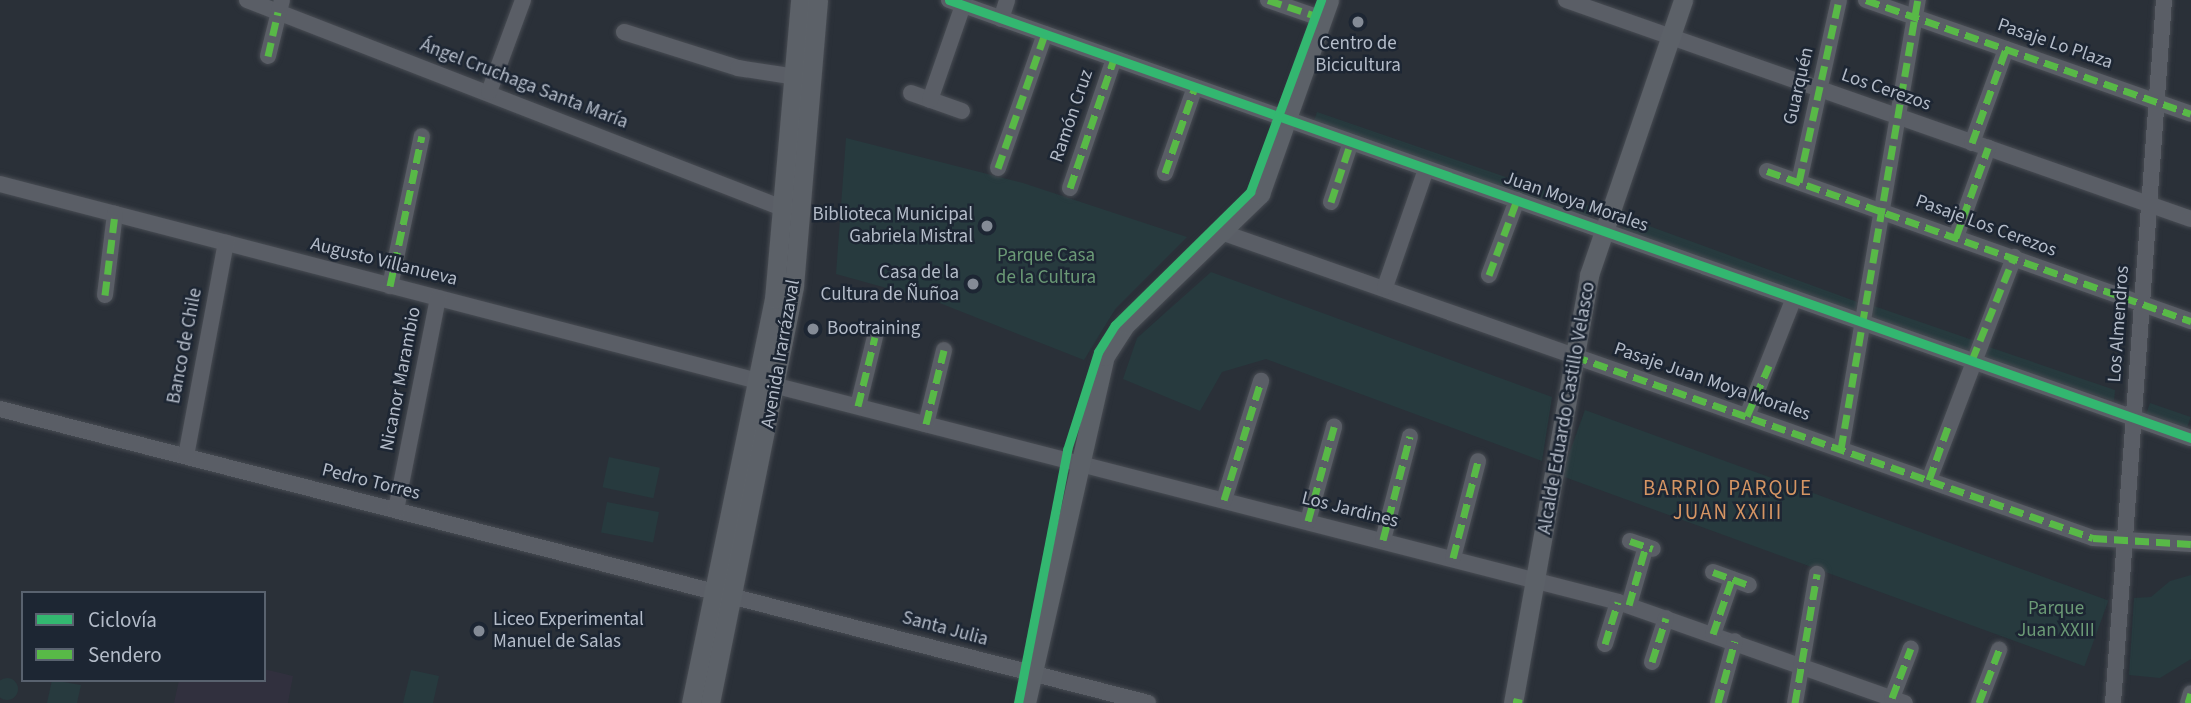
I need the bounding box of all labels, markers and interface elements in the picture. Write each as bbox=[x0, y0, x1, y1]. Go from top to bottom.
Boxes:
marker: Centro de Bicicultura bbox=[1350, 14, 1366, 30]
street label: Pasaje Lo Plaza bbox=[1994, 14, 2116, 74]
place label: Centro de Bicicultura bbox=[1315, 33, 1401, 77]
street label: Ángel Cruchaga Santa María bbox=[417, 34, 631, 134]
street label: Guarquén bbox=[1779, 45, 1819, 127]
street label: Los Cerezos bbox=[1838, 64, 1934, 116]
street label: Ramón Cruz bbox=[1046, 67, 1098, 165]
street label: Juan Moya Morales bbox=[1501, 167, 1651, 237]
street label: Pasaje Los Cerezos bbox=[1912, 190, 2060, 262]
place label: Biblioteca Municipal Gabriela Mistral bbox=[812, 204, 973, 248]
marker: Biblioteca Municipal Gabriela Mistral bbox=[979, 218, 995, 234]
street label: Augusto Villanueva bbox=[308, 233, 460, 291]
park label: Parque Casa de la Cultura bbox=[996, 245, 1096, 289]
place label: Casa de la Cultura de Ñuñoa bbox=[820, 262, 959, 306]
street label: Los Almendros bbox=[2104, 265, 2134, 383]
marker: Casa de la Cultura de Ñuñoa bbox=[965, 276, 981, 292]
street label: Avenida Irarrázaval bbox=[757, 278, 805, 430]
street label: Alcalde Eduardo Castillo Velasco bbox=[1534, 280, 1600, 536]
street label: Banco de Chile bbox=[163, 286, 207, 406]
street label: Nicanor Marambio bbox=[376, 305, 426, 453]
place label: Bootraining bbox=[827, 318, 920, 340]
marker: Bootraining bbox=[805, 321, 821, 337]
street label: Pasaje Juan Moya Morales bbox=[1611, 338, 1813, 426]
street label: Pedro Torres bbox=[320, 459, 422, 505]
district label: BARRIO PARQUE JUAN XXIII bbox=[1645, 475, 1811, 525]
street label: Los Jardines bbox=[1299, 487, 1401, 533]
legend bbox=[21, 591, 266, 682]
park label: Parque Juan XXIII bbox=[2017, 598, 2095, 642]
text: Ciclovía bbox=[88, 605, 157, 635]
street label: Santa Julia bbox=[900, 607, 990, 651]
place label: Liceo Experimental Manuel de Salas bbox=[493, 609, 644, 653]
marker: Liceo Experimental Manuel de Salas bbox=[471, 623, 487, 639]
text: Sendero bbox=[88, 640, 162, 670]

